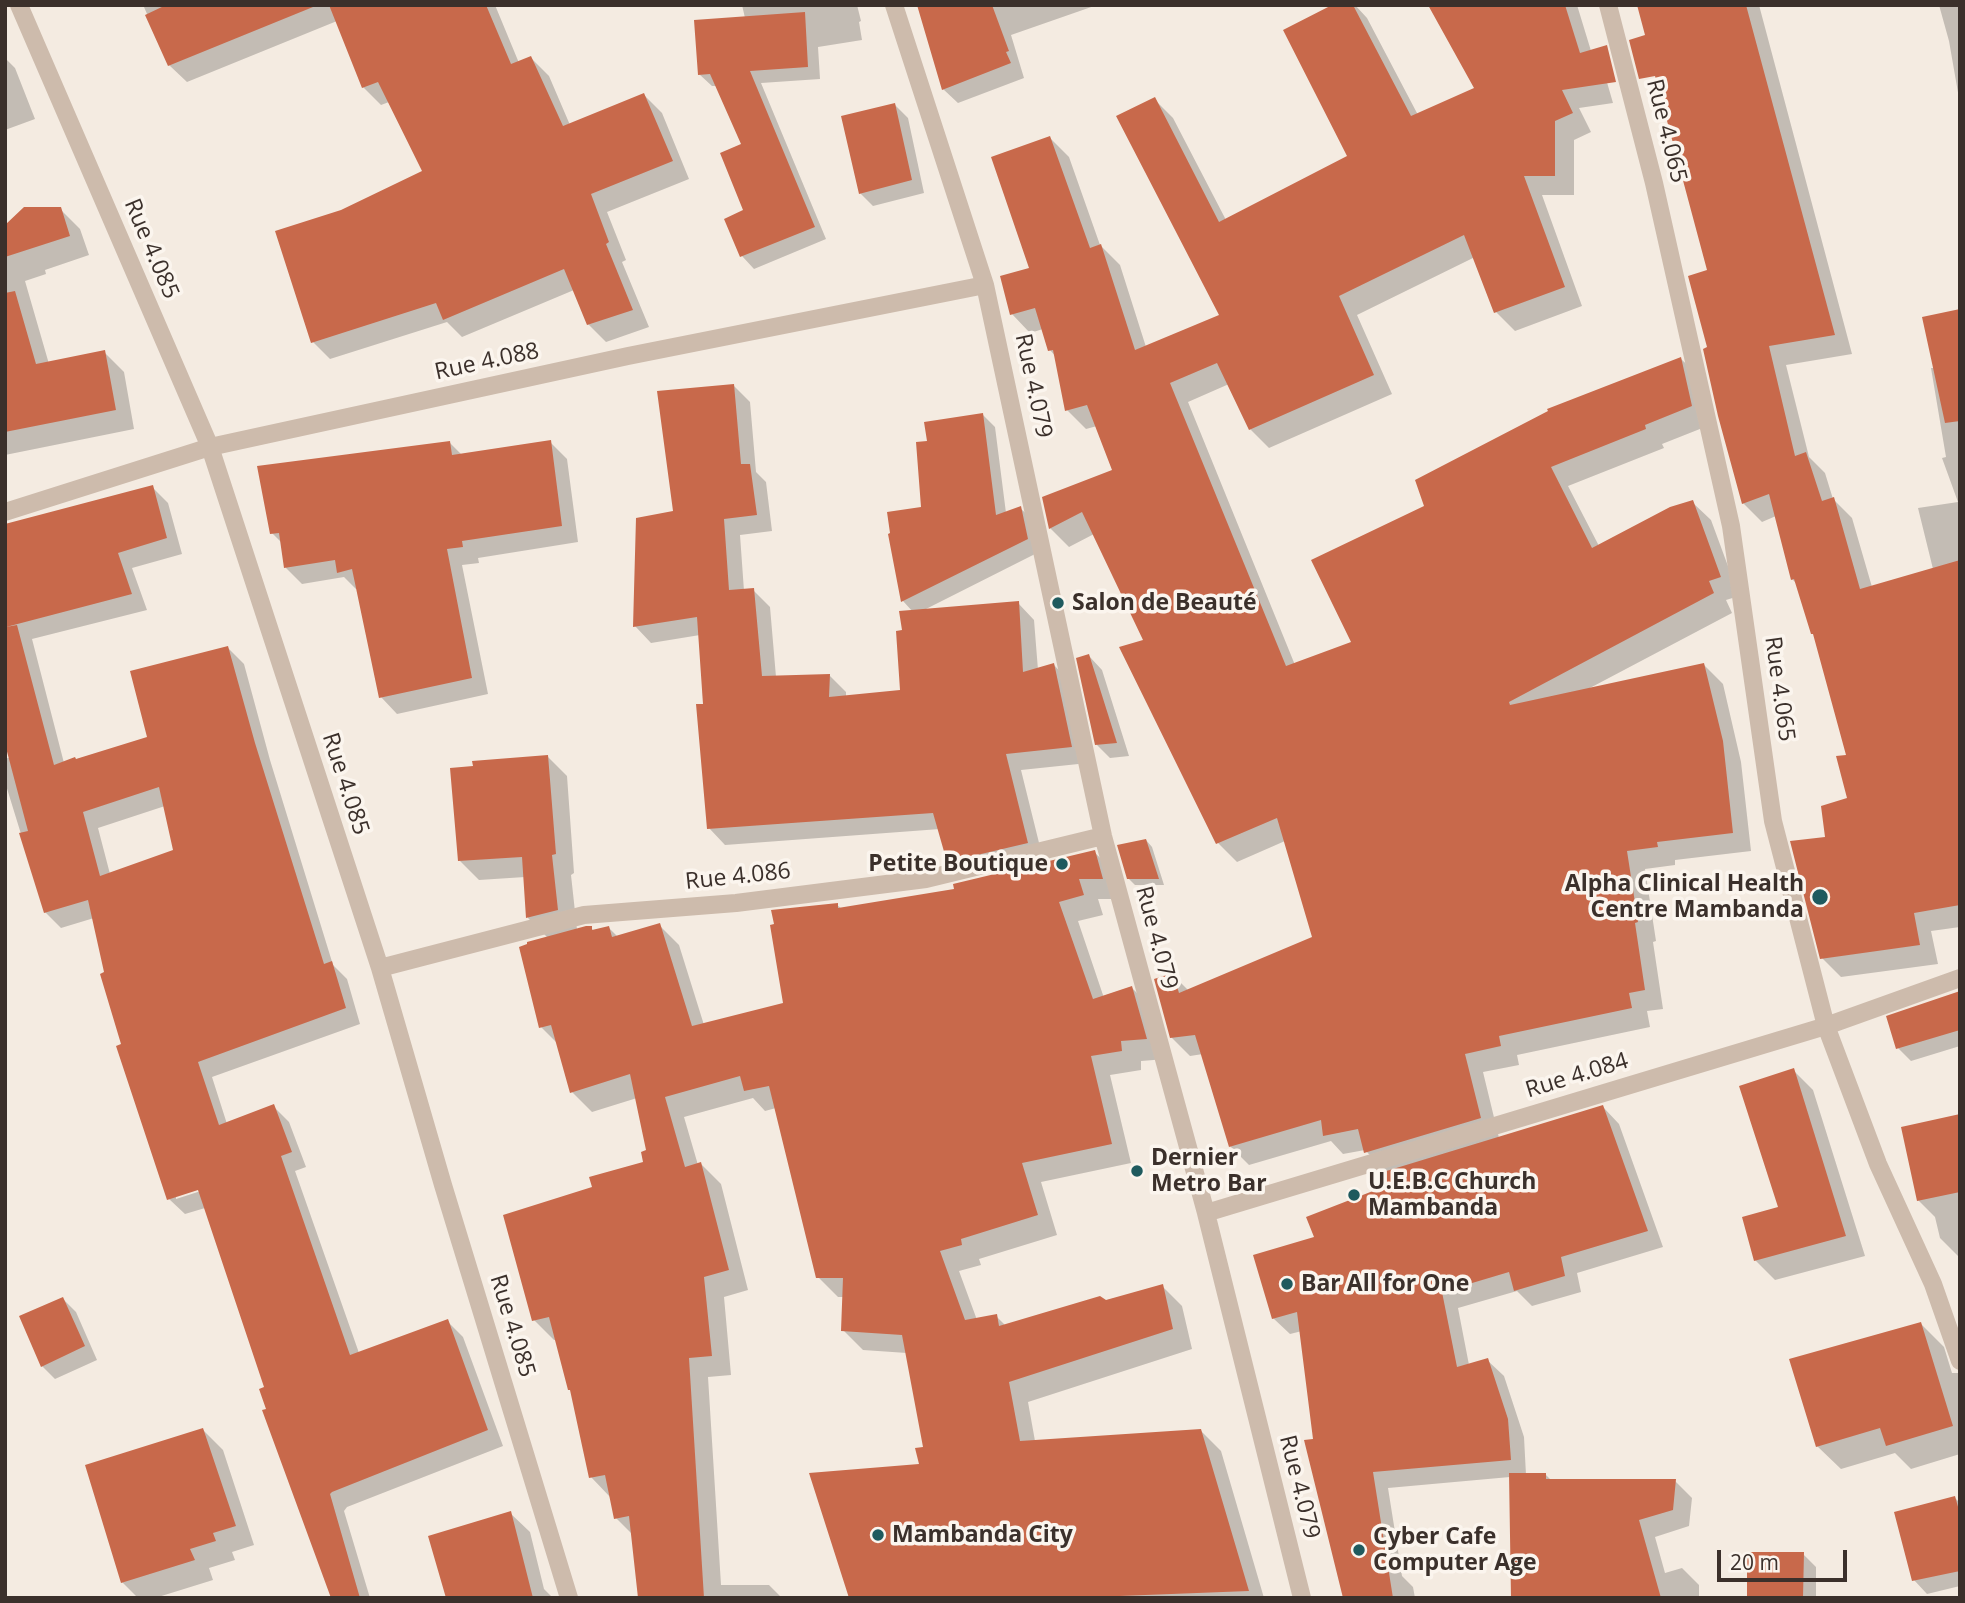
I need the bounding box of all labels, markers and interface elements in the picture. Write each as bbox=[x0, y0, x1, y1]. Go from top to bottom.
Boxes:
street label: Rue 4.065 bbox=[1640, 76, 1692, 186]
street label: Rue 4.085 bbox=[118, 195, 184, 303]
street label: Rue 4.079 bbox=[1008, 331, 1058, 441]
street label: Rue 4.088 bbox=[432, 337, 542, 387]
place label: Salon de Beauté bbox=[1072, 589, 1257, 617]
marker: Salon de Beauté bbox=[1050, 595, 1066, 611]
street label: Rue 4.065 bbox=[1758, 635, 1800, 743]
street label: Rue 4.085 bbox=[316, 729, 374, 839]
place label: Petite Boutique bbox=[868, 850, 1048, 878]
marker: Petite Boutique bbox=[1054, 856, 1070, 872]
street label: Rue 4.086 bbox=[684, 858, 792, 896]
place label: Alpha Clinical Health Centre Mambanda bbox=[1565, 870, 1804, 924]
street label: Rue 4.079 bbox=[1129, 883, 1183, 993]
marker: Alpha Clinical Health Centre Mambanda bbox=[1810, 887, 1830, 907]
street label: Rue 4.084 bbox=[1522, 1047, 1632, 1105]
place label: Dernier Metro Bar bbox=[1151, 1144, 1267, 1198]
marker: Dernier Metro Bar bbox=[1129, 1163, 1145, 1179]
place label: U.E.B.C Church Mambanda bbox=[1368, 1168, 1536, 1222]
marker: U.E.B.C Church Mambanda bbox=[1346, 1187, 1362, 1203]
place label: Bar All for One bbox=[1301, 1270, 1469, 1298]
street label: Rue 4.085 bbox=[483, 1271, 541, 1381]
marker: Bar All for One bbox=[1279, 1276, 1295, 1292]
street label: Rue 4.079 bbox=[1273, 1432, 1325, 1542]
place label: Mambanda City bbox=[892, 1521, 1073, 1549]
place label: Cyber Cafe Computer Age bbox=[1373, 1523, 1537, 1577]
marker: Mambanda City bbox=[870, 1527, 886, 1543]
scale bar bbox=[1720, 1536, 1850, 1580]
marker: Cyber Cafe Computer Age bbox=[1351, 1542, 1367, 1558]
text: 20 m bbox=[1730, 1548, 1779, 1576]

